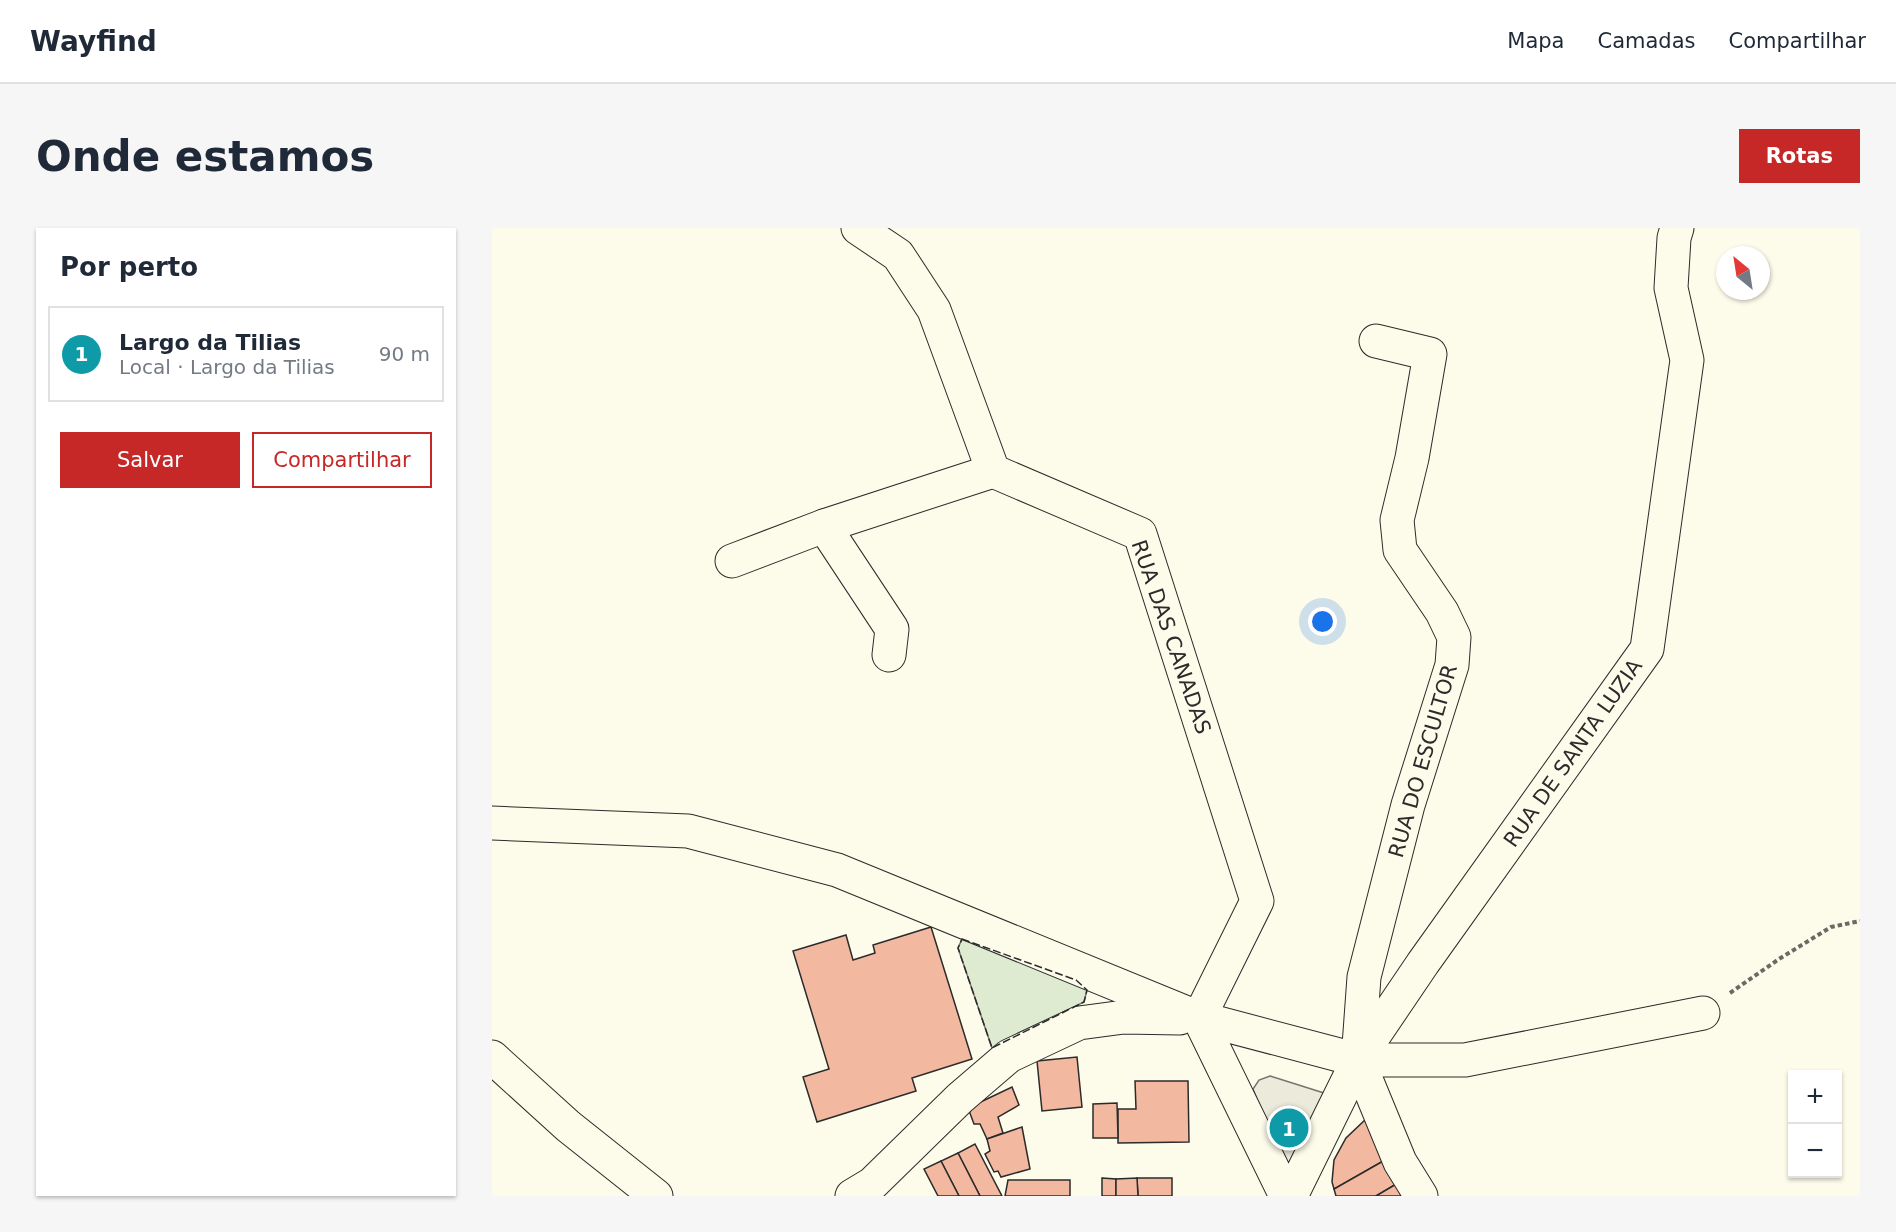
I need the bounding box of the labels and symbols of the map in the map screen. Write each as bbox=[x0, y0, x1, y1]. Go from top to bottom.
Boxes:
north arrow bbox=[1716, 246, 1770, 300]
street label: RUA DAS CANADAS bbox=[1126, 537, 1216, 737]
your location bbox=[1308, 607, 1337, 636]
street label: RUA DE SANTA LUZIA bbox=[1499, 654, 1647, 852]
street label: RUA DO ESCULTOR bbox=[1384, 662, 1462, 860]
pin: 1 bbox=[1270, 1106, 1308, 1150]

